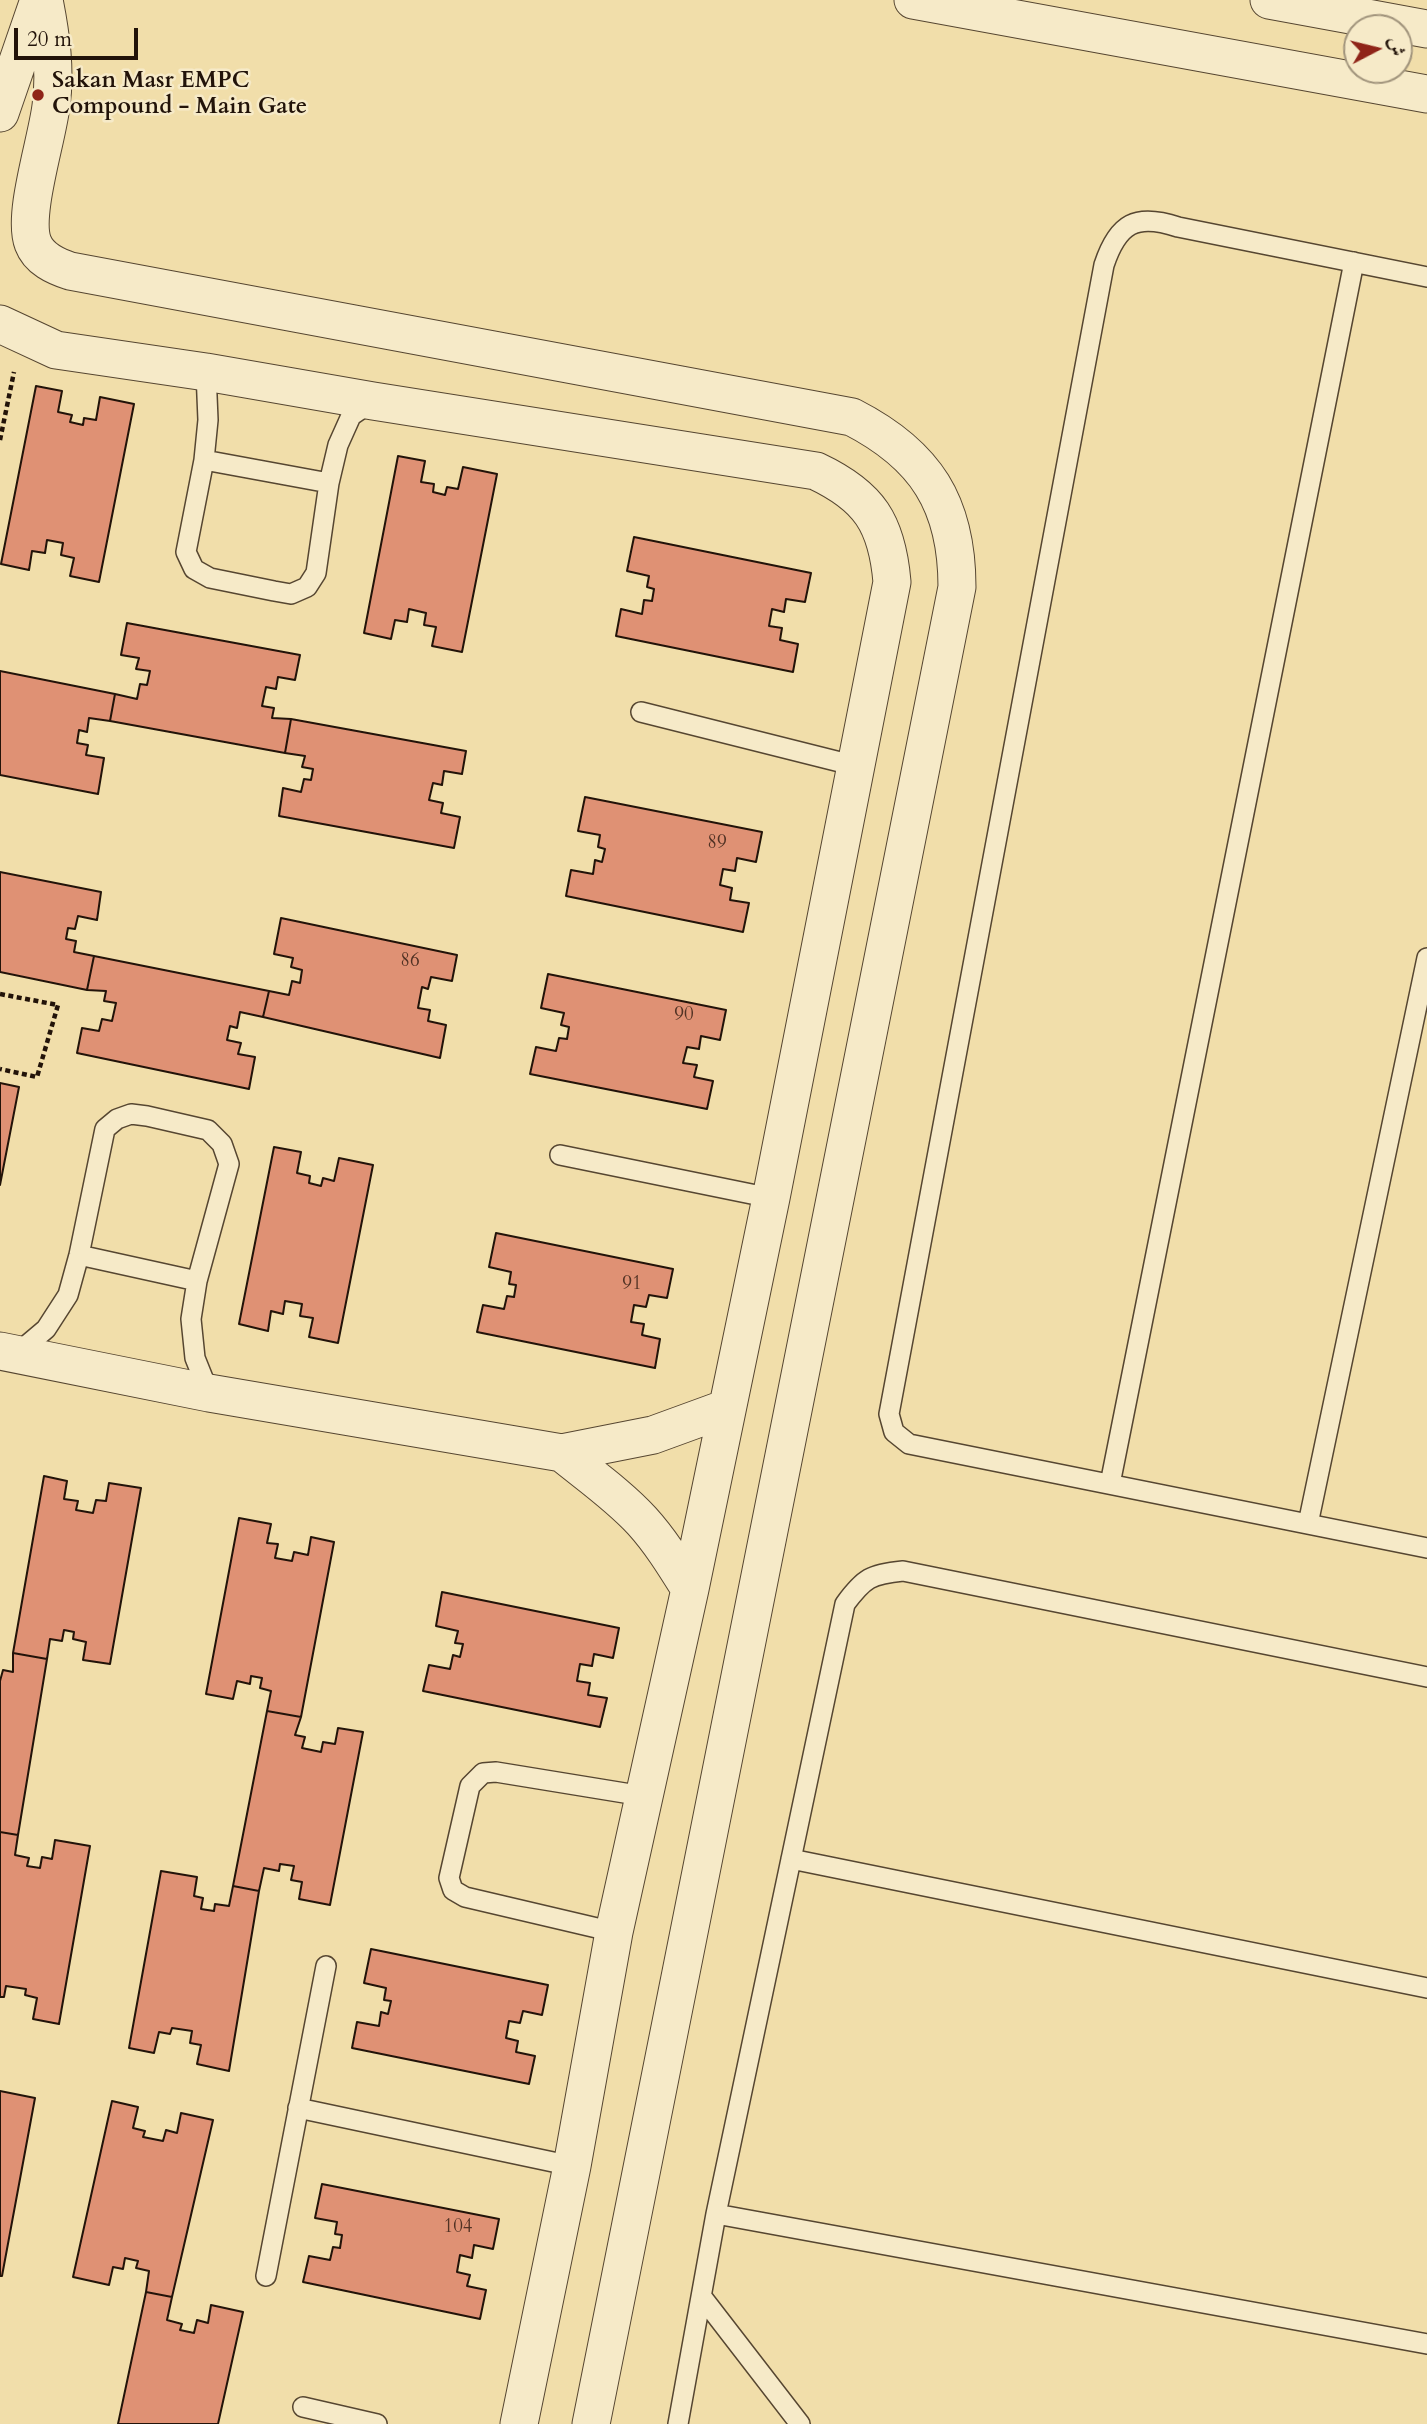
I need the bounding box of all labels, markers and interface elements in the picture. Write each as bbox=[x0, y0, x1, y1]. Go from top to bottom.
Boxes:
scale bar bbox=[18, 14, 142, 58]
north arrow bbox=[1343, 14, 1413, 84]
text: 20 m bbox=[27, 25, 72, 54]
text: ش bbox=[1383, 36, 1411, 58]
place label: Sakan Masr EMPC Compound - Main Gate bbox=[52, 68, 307, 122]
marker: Sakan Masr EMPC Compound - Main Gate bbox=[30, 87, 46, 103]
house number: 89 bbox=[707, 833, 727, 855]
house number: 86 bbox=[400, 951, 420, 973]
house number: 90 bbox=[674, 1005, 694, 1027]
house number: 91 bbox=[622, 1274, 642, 1296]
house number: 104 bbox=[443, 2217, 473, 2239]

